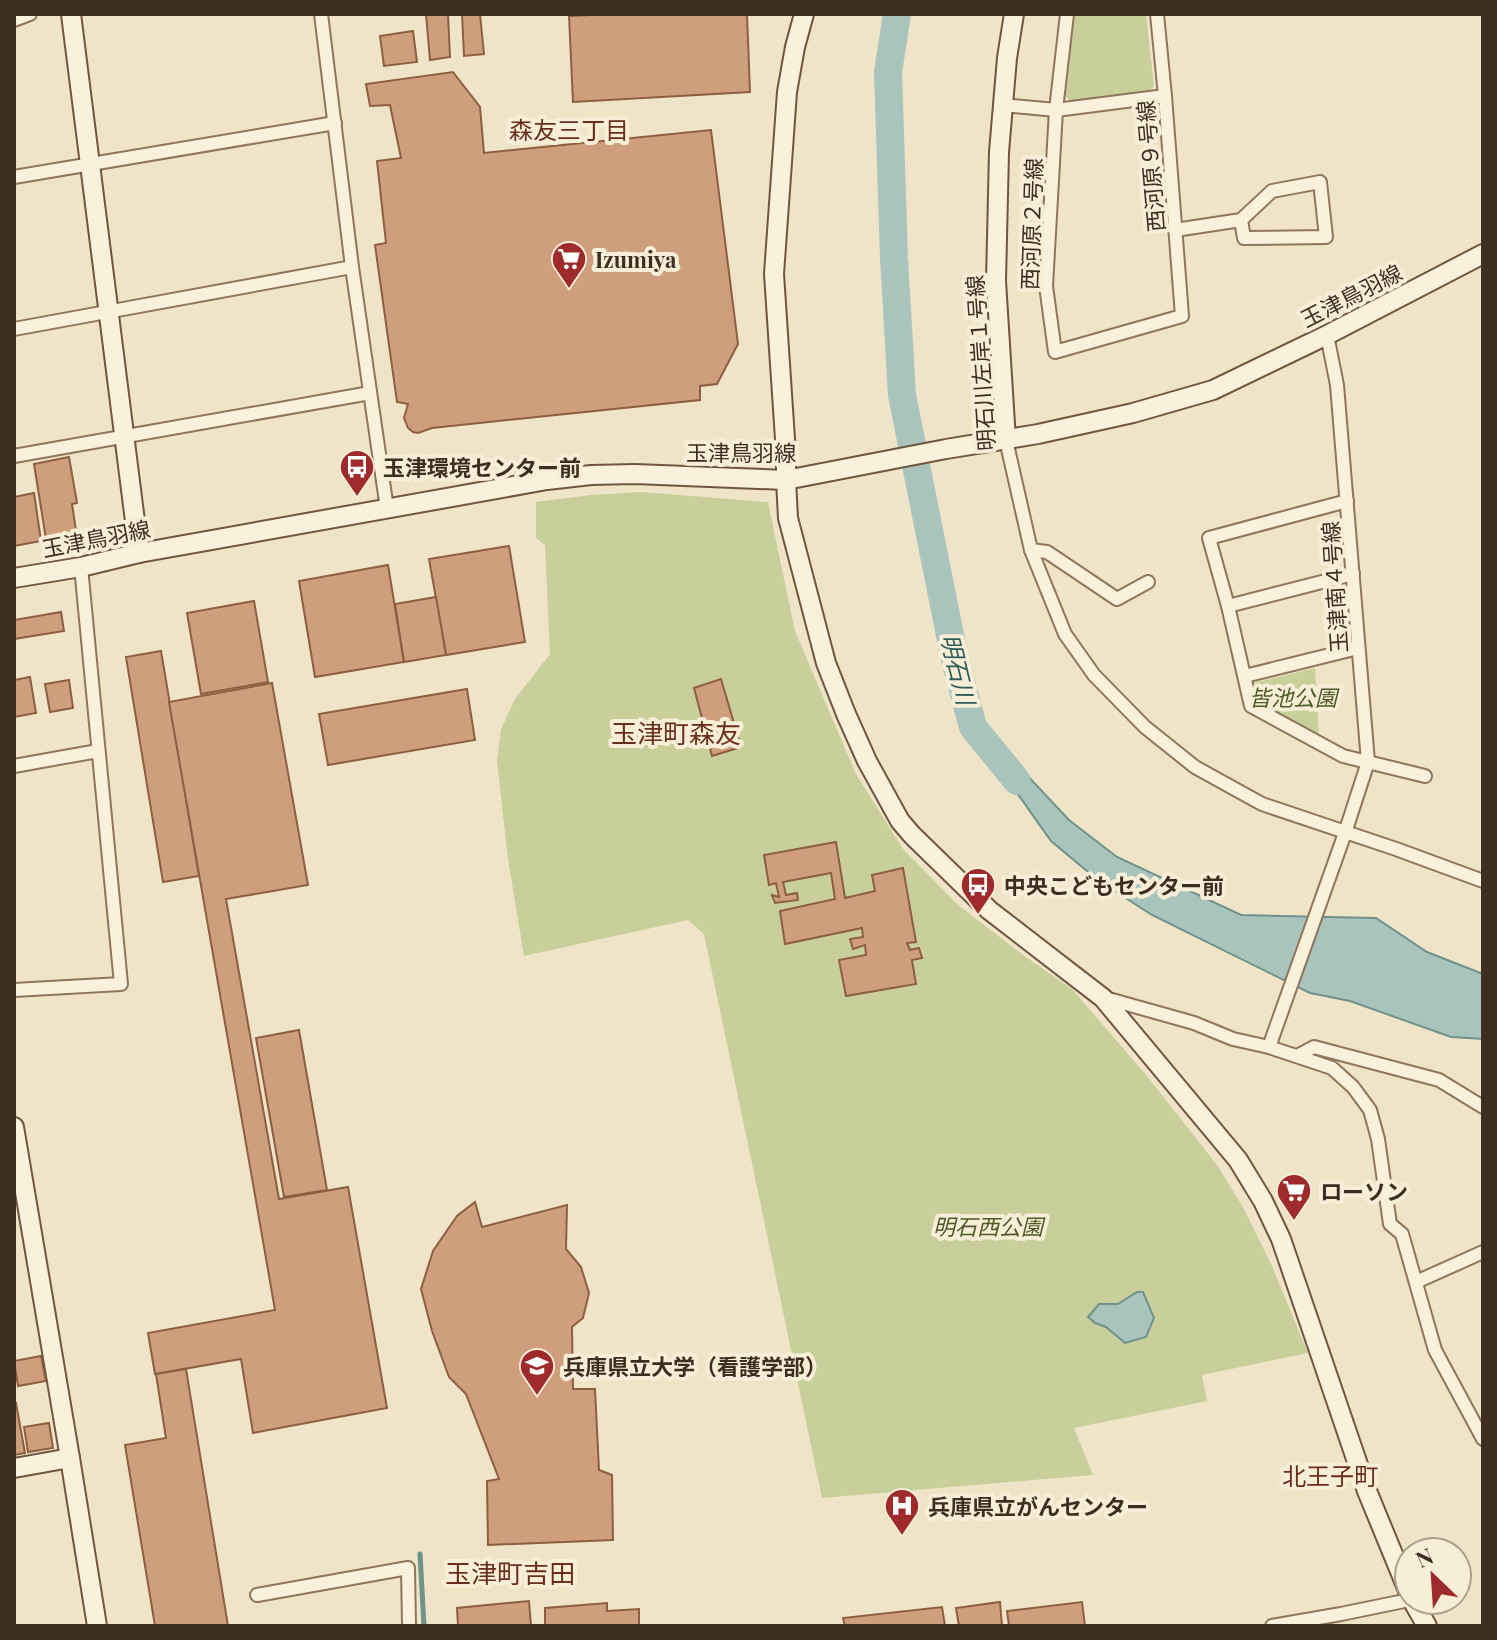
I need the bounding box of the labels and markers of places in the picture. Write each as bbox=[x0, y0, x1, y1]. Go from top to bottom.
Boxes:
supermarket icon: Izumiya bbox=[550, 240, 588, 290]
place label: Izumiya bbox=[595, 244, 677, 274]
bus stop icon: 玉津環境センター前 bbox=[338, 448, 376, 498]
place label: 玉津環境センター前 bbox=[383, 452, 581, 482]
bus stop icon: 中央こどもセンター前 bbox=[959, 866, 997, 916]
place label: 中央こどもセンター前 bbox=[1004, 870, 1224, 900]
supermarket icon: ローソン bbox=[1275, 1172, 1313, 1222]
place label: ローソン bbox=[1320, 1176, 1408, 1206]
school or university icon: 兵庫県立大学（看護学部） bbox=[518, 1347, 556, 1397]
place label: 兵庫県立大学（看護学部） bbox=[563, 1351, 827, 1381]
hospital icon: 兵庫県立がんセンター bbox=[883, 1487, 921, 1537]
place label: 兵庫県立がんセンター bbox=[928, 1491, 1148, 1521]

